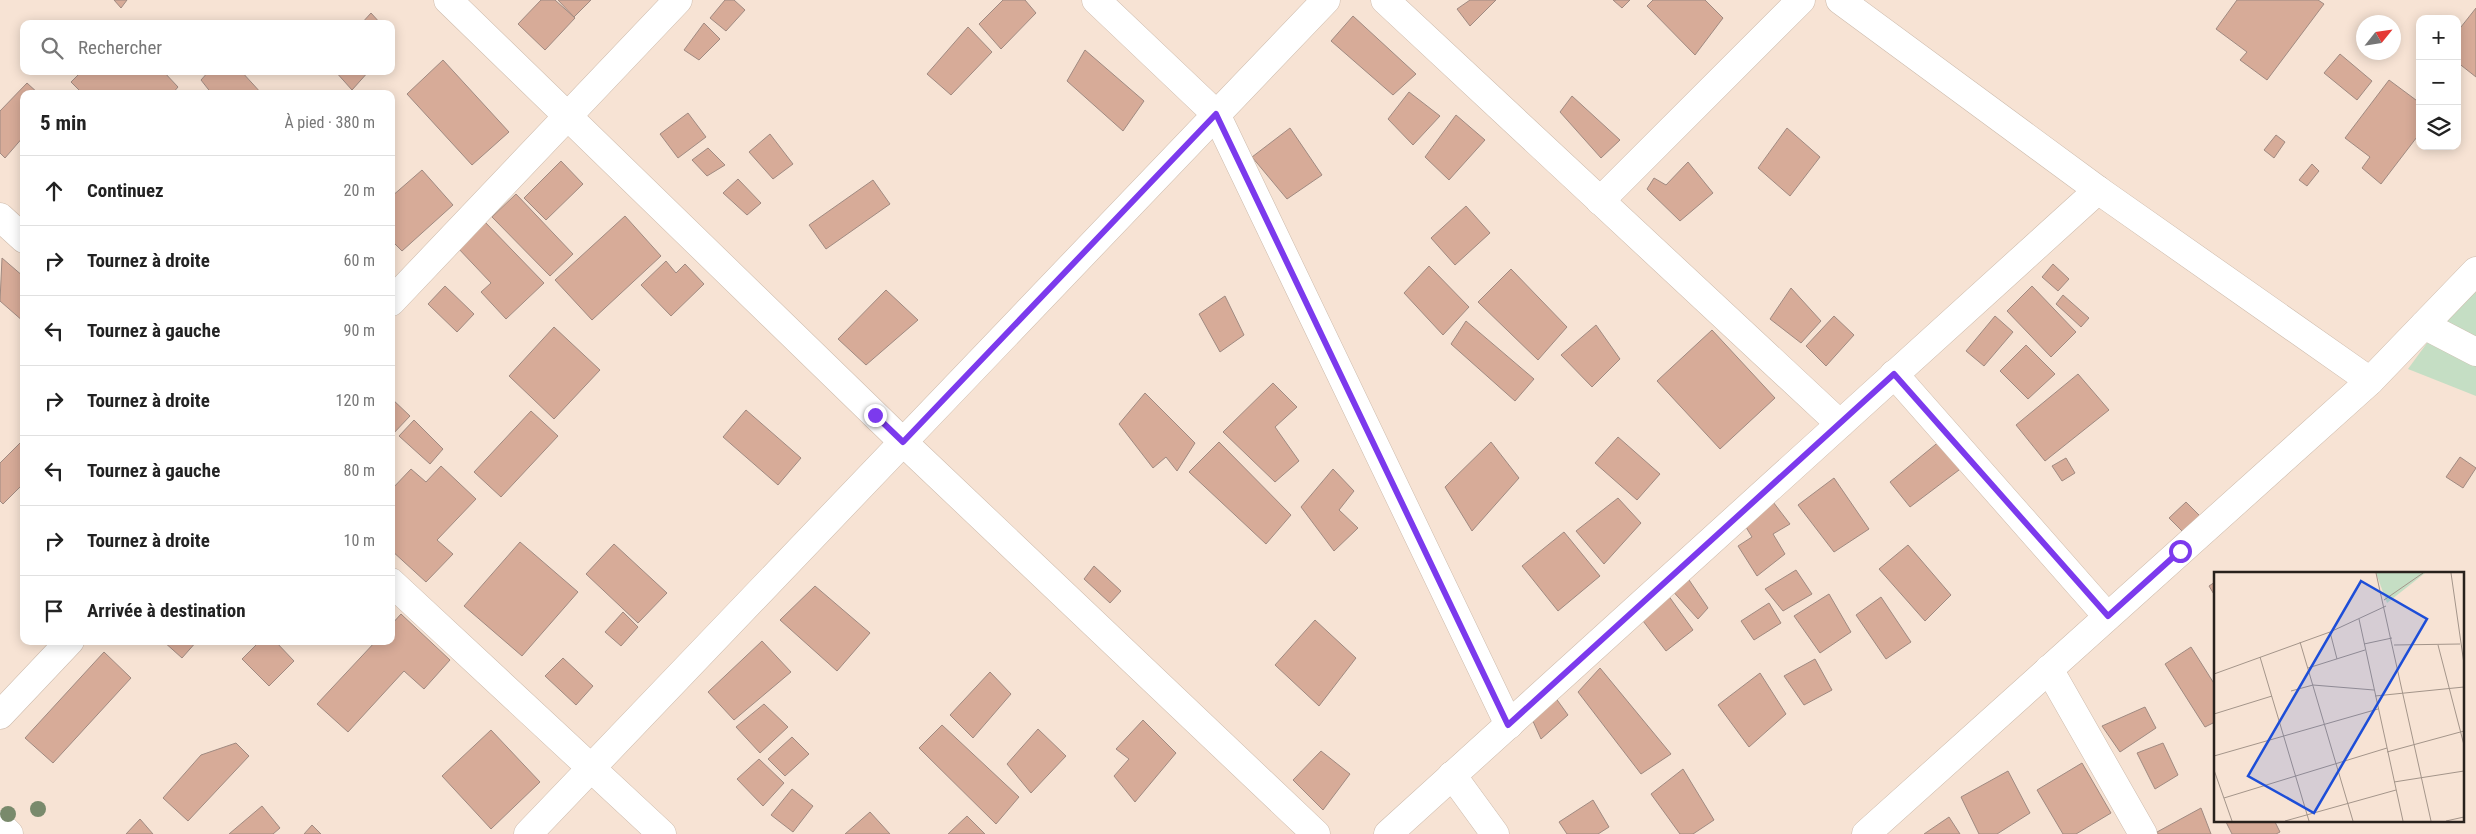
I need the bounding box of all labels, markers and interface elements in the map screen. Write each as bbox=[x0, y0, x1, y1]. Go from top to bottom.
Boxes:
north arrow bbox=[2356, 15, 2401, 60]
map controls bbox=[2416, 15, 2461, 150]
button: + bbox=[2416, 15, 2461, 60]
search box bbox=[20, 20, 395, 75]
icon: search bbox=[38, 34, 66, 62]
text: Rechercher bbox=[78, 36, 162, 59]
button: − bbox=[2416, 60, 2461, 105]
button: layers bbox=[2416, 105, 2461, 150]
text: 5 min bbox=[40, 111, 87, 135]
text: À pied · 380 m bbox=[284, 113, 375, 132]
icon: ahead bbox=[40, 177, 68, 205]
text: Continuez bbox=[87, 179, 164, 202]
text: 20 m bbox=[343, 181, 375, 200]
icon: right bbox=[40, 247, 68, 275]
text: Tournez à droite bbox=[87, 249, 210, 272]
text: 60 m bbox=[343, 251, 375, 270]
icon: left bbox=[40, 317, 68, 345]
text: Tournez à gauche bbox=[87, 319, 220, 342]
text: 90 m bbox=[343, 321, 375, 340]
icon: right bbox=[40, 387, 68, 415]
text: Tournez à droite bbox=[87, 389, 210, 412]
text: 120 m bbox=[336, 391, 375, 410]
route end bbox=[864, 404, 887, 427]
icon: left bbox=[40, 457, 68, 485]
text: Tournez à gauche bbox=[87, 459, 220, 482]
text: 80 m bbox=[343, 461, 375, 480]
icon: right bbox=[40, 527, 68, 555]
text: Tournez à droite bbox=[87, 529, 210, 552]
text: 10 m bbox=[343, 531, 375, 550]
route start bbox=[2169, 540, 2192, 563]
inset map bbox=[2214, 572, 2464, 822]
icon: arrive bbox=[40, 597, 68, 625]
text: Arrivée à destination bbox=[87, 599, 246, 622]

